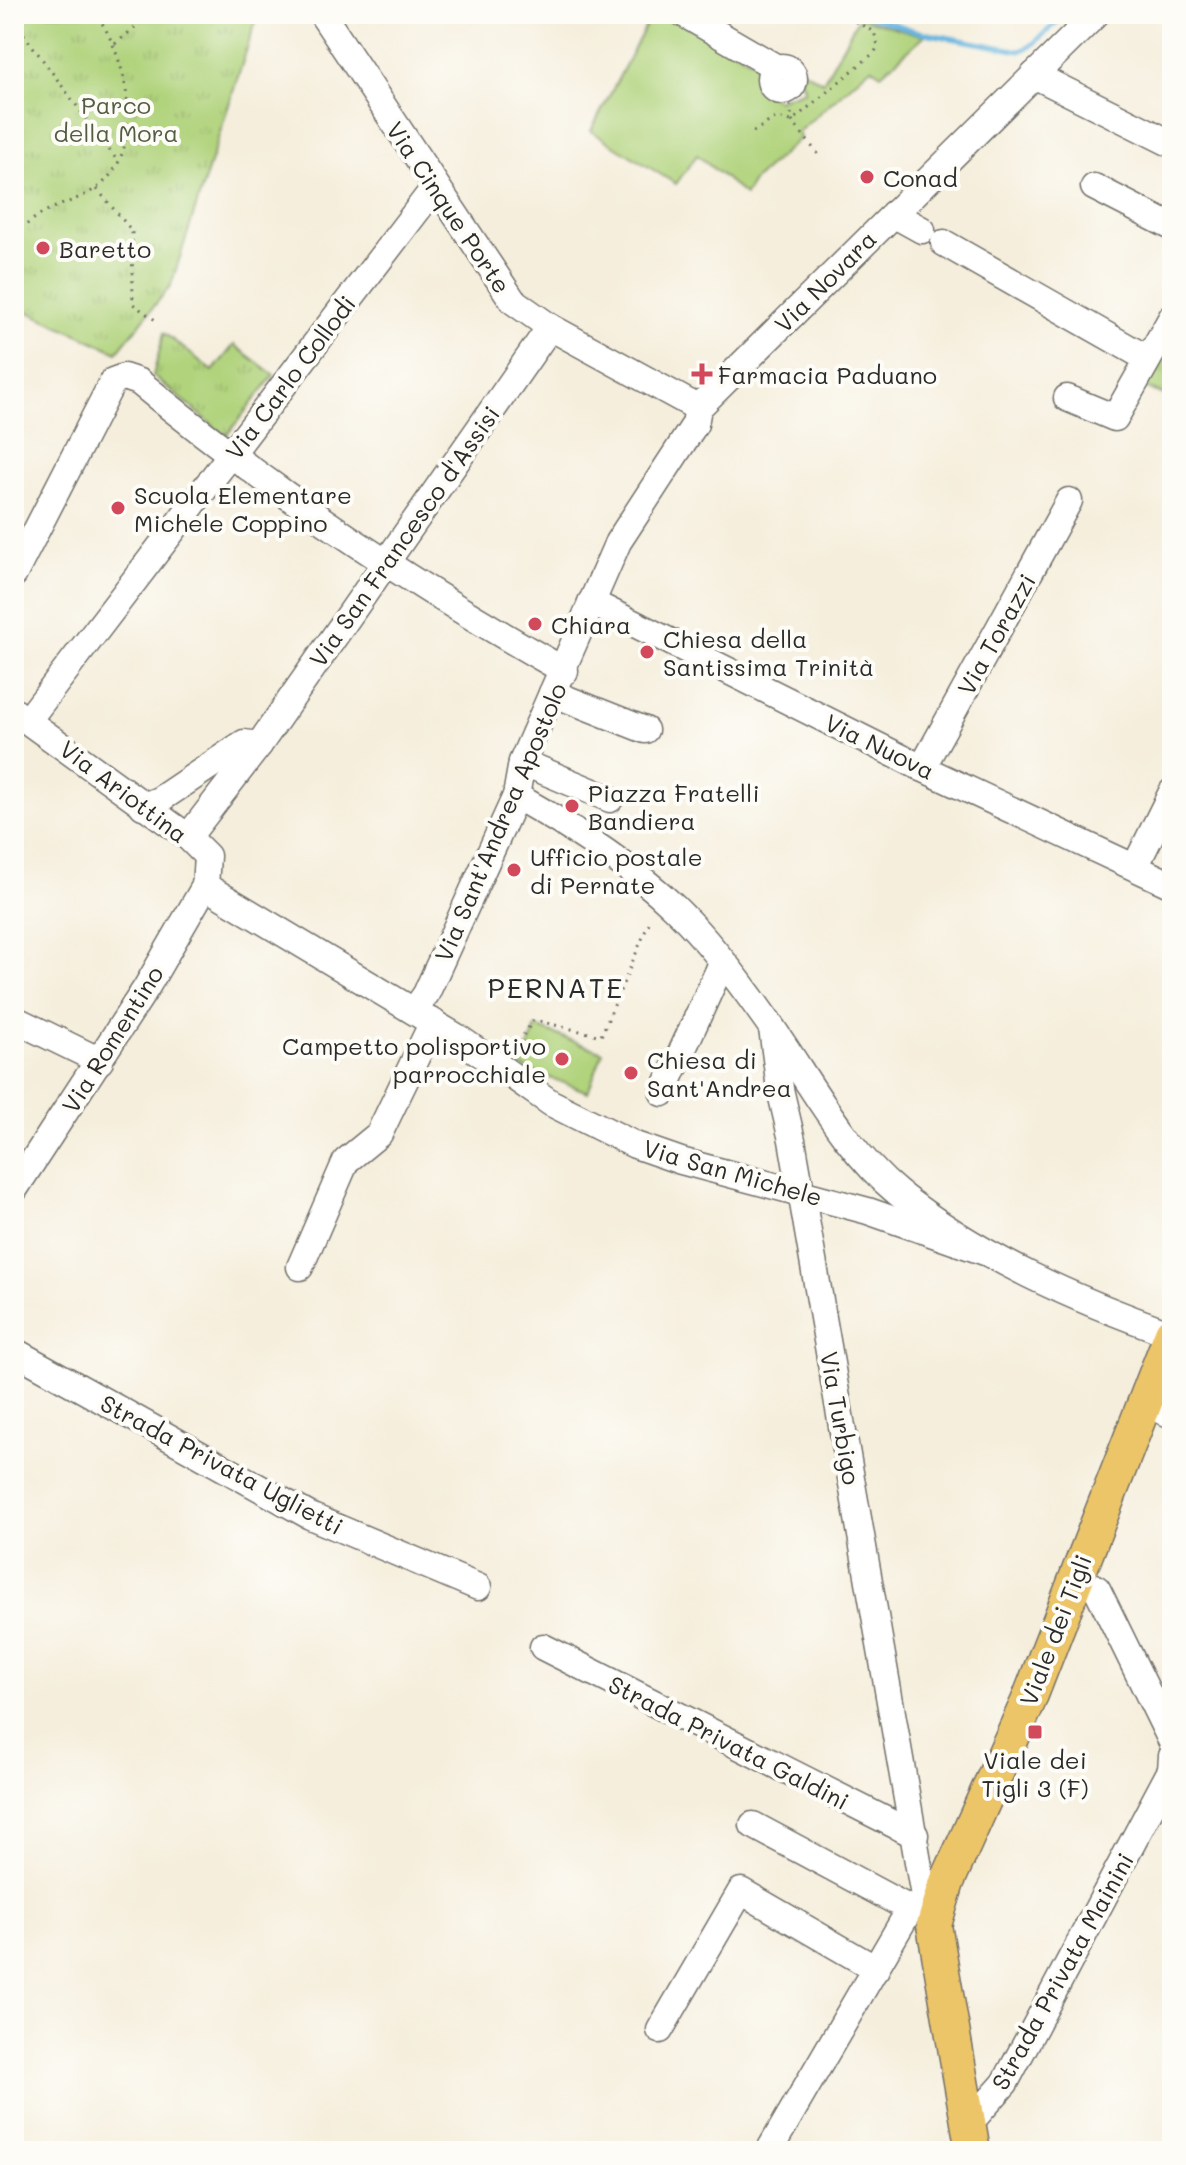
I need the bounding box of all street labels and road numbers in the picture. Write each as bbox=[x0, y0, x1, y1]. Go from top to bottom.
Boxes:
street label: Via Cinque Porte bbox=[380, 115, 518, 299]
street label: Via Novara bbox=[767, 223, 883, 339]
street label: Via Carlo Collodi bbox=[218, 289, 362, 465]
street label: Via San Francesco d'Assisi bbox=[302, 399, 506, 673]
street label: Via Torazzi bbox=[950, 568, 1042, 700]
street label: Via Sant'Andrea Apostolo bbox=[427, 678, 573, 966]
street label: Via Nuova bbox=[820, 706, 940, 786]
street label: Via Ariottina bbox=[54, 733, 194, 849]
street label: Via Romentino bbox=[54, 960, 170, 1118]
street label: Via San Michele bbox=[640, 1132, 826, 1212]
street label: Via Turbigo bbox=[814, 1349, 868, 1487]
street label: Strada Privata Uglietti bbox=[95, 1387, 349, 1541]
street label: Viale dei Tigli bbox=[1012, 1550, 1098, 1710]
street label: Strada Privata Galdini bbox=[604, 1668, 854, 1816]
street label: Strada Privata Mainini bbox=[984, 1847, 1140, 2095]

